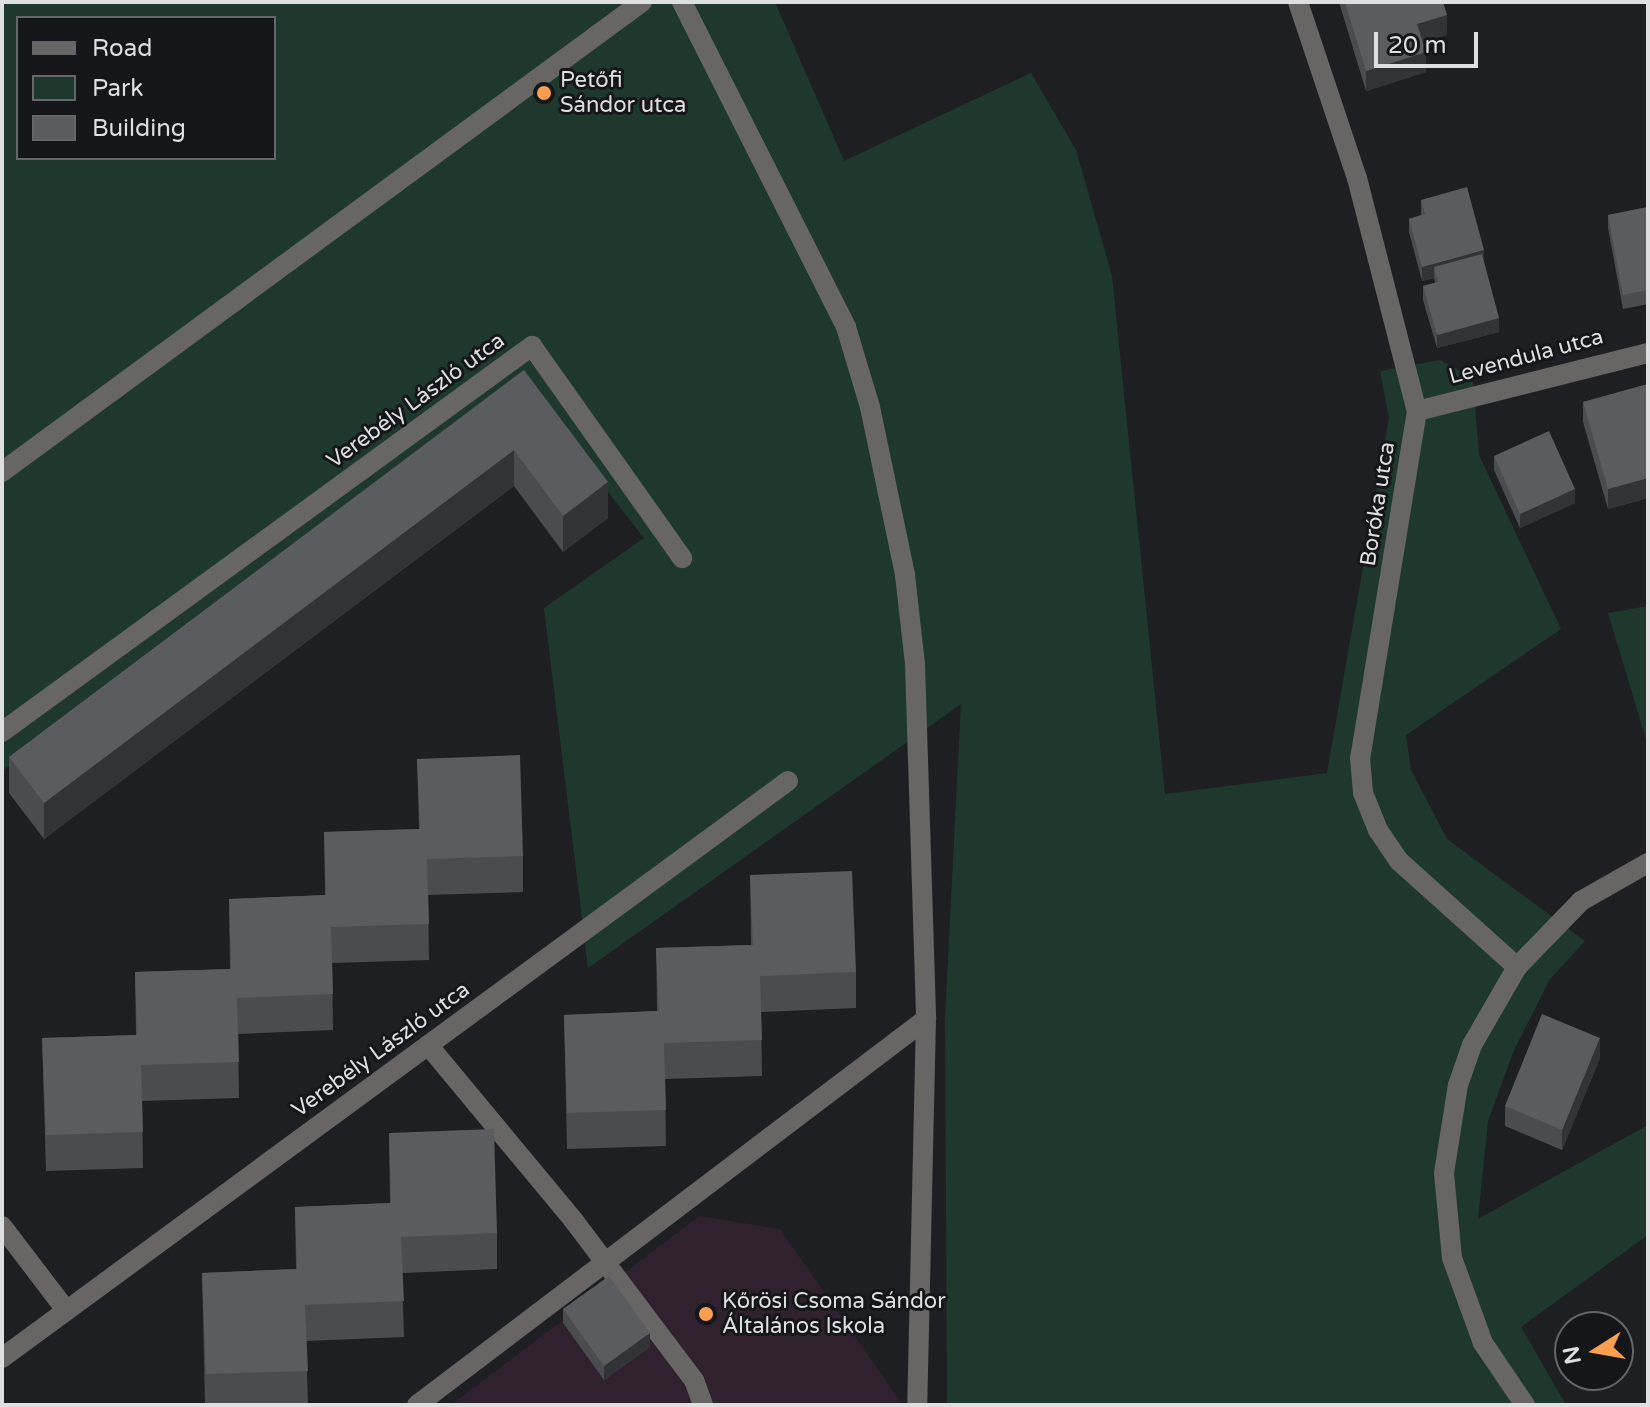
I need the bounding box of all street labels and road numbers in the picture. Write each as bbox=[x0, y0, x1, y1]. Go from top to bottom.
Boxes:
street label: Levendula utca bbox=[1446, 324, 1606, 390]
street label: Verebély László utca bbox=[322, 328, 510, 474]
street label: Boróka utca bbox=[1355, 440, 1401, 568]
street label: Verebély László utca bbox=[287, 977, 475, 1123]

